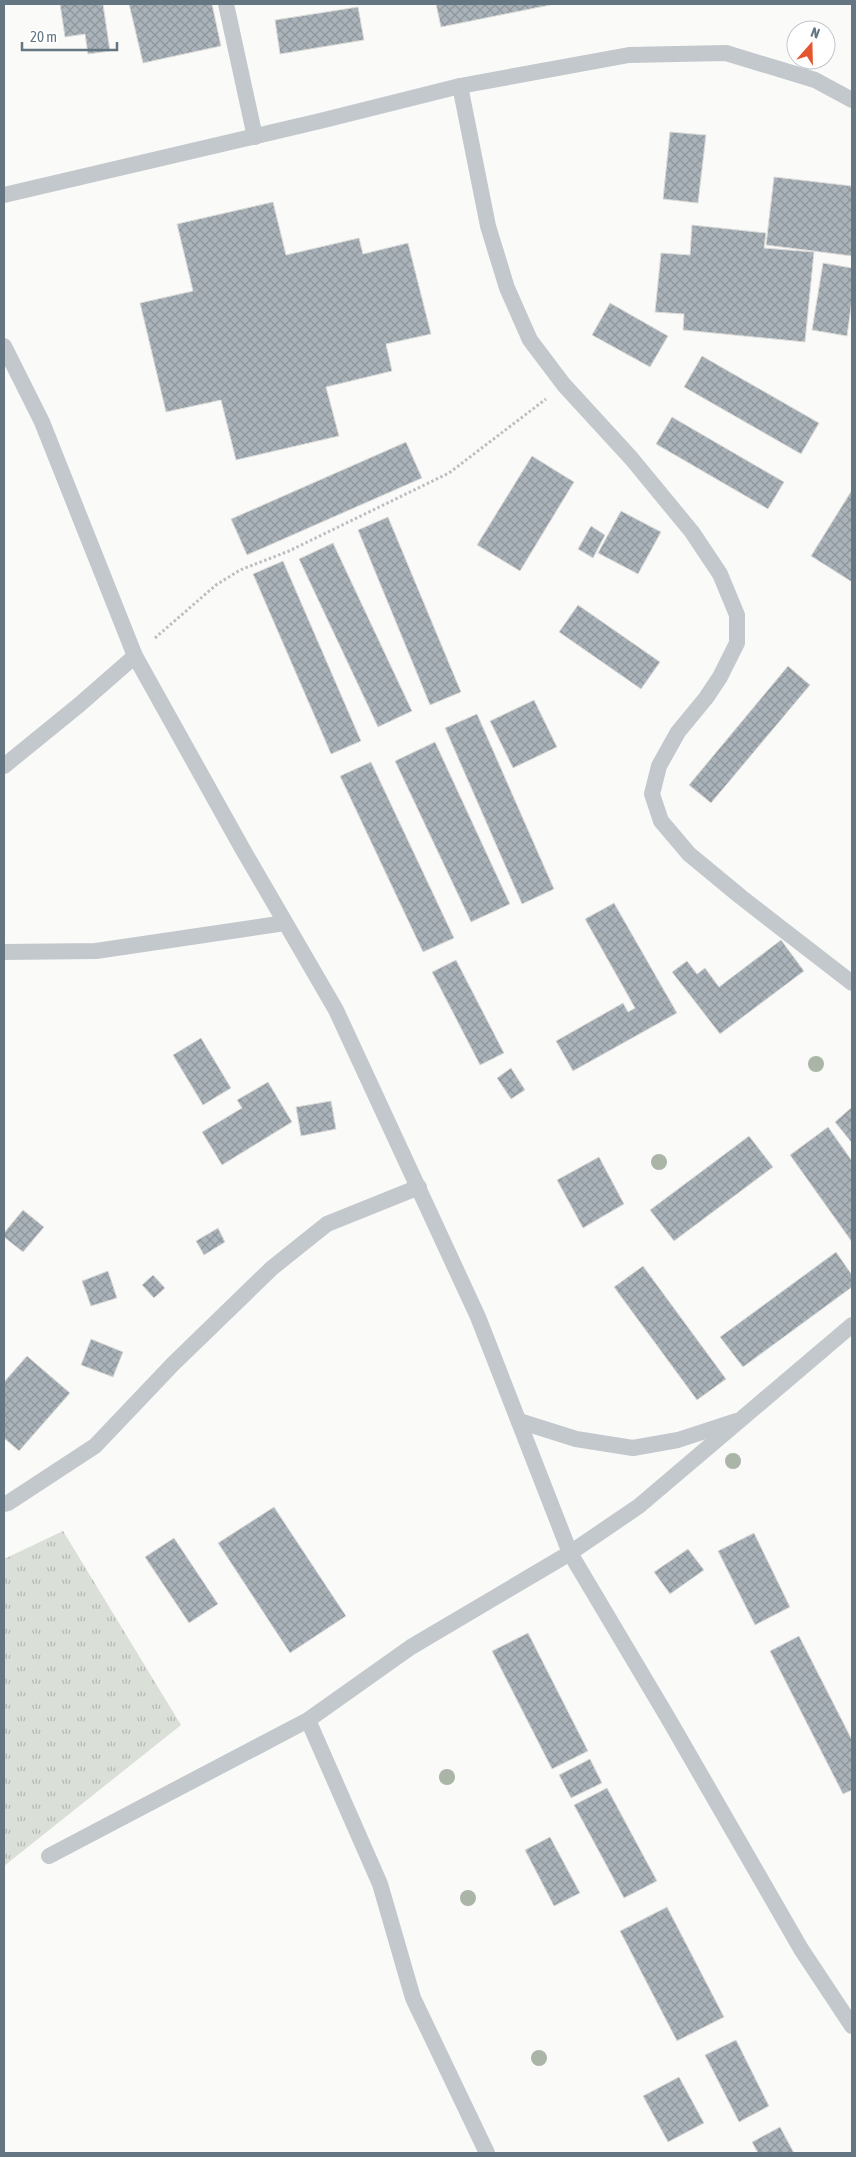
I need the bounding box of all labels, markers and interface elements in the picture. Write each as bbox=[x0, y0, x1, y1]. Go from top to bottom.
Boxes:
scale bar bbox=[22, 20, 118, 52]
north arrow bbox=[786, 20, 836, 70]
text: N bbox=[809, 24, 822, 42]
text: 20 m bbox=[30, 28, 57, 45]

